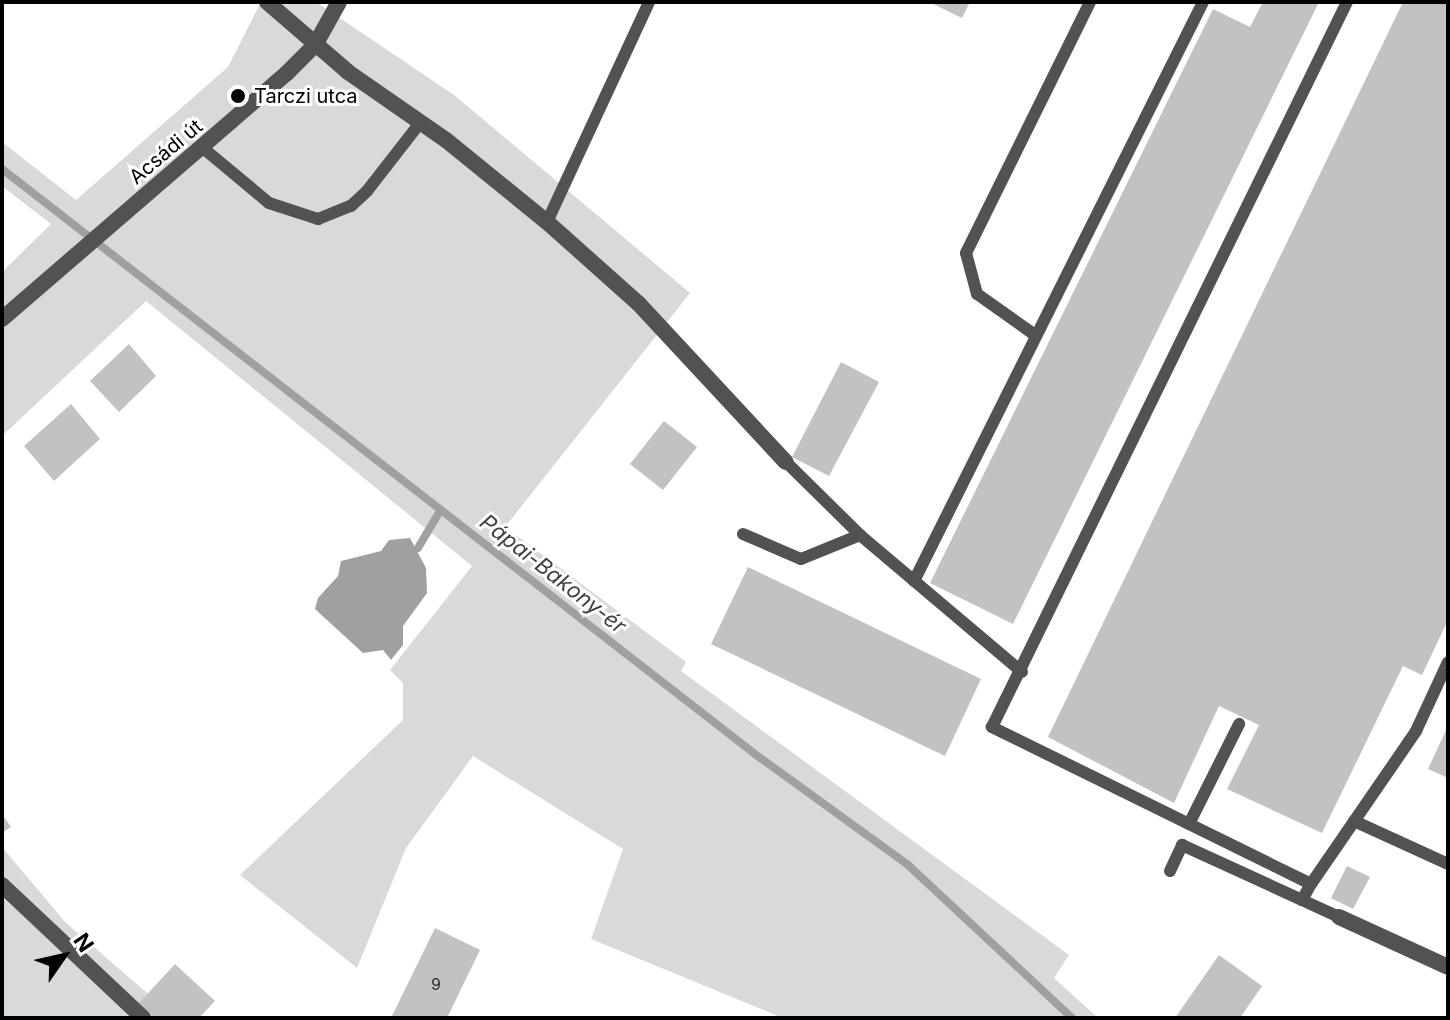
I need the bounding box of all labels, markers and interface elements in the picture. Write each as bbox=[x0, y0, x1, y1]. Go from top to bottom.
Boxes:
place label: Tarczi utca bbox=[254, 84, 358, 108]
marker: Tarczi utca bbox=[229, 87, 247, 105]
street label: Acsádi út bbox=[125, 114, 207, 190]
water label: Pápai-Bakony-ér bbox=[475, 509, 631, 639]
north arrow bbox=[24, 916, 104, 996]
text: N bbox=[68, 928, 99, 957]
house number: 9 bbox=[431, 974, 441, 994]

